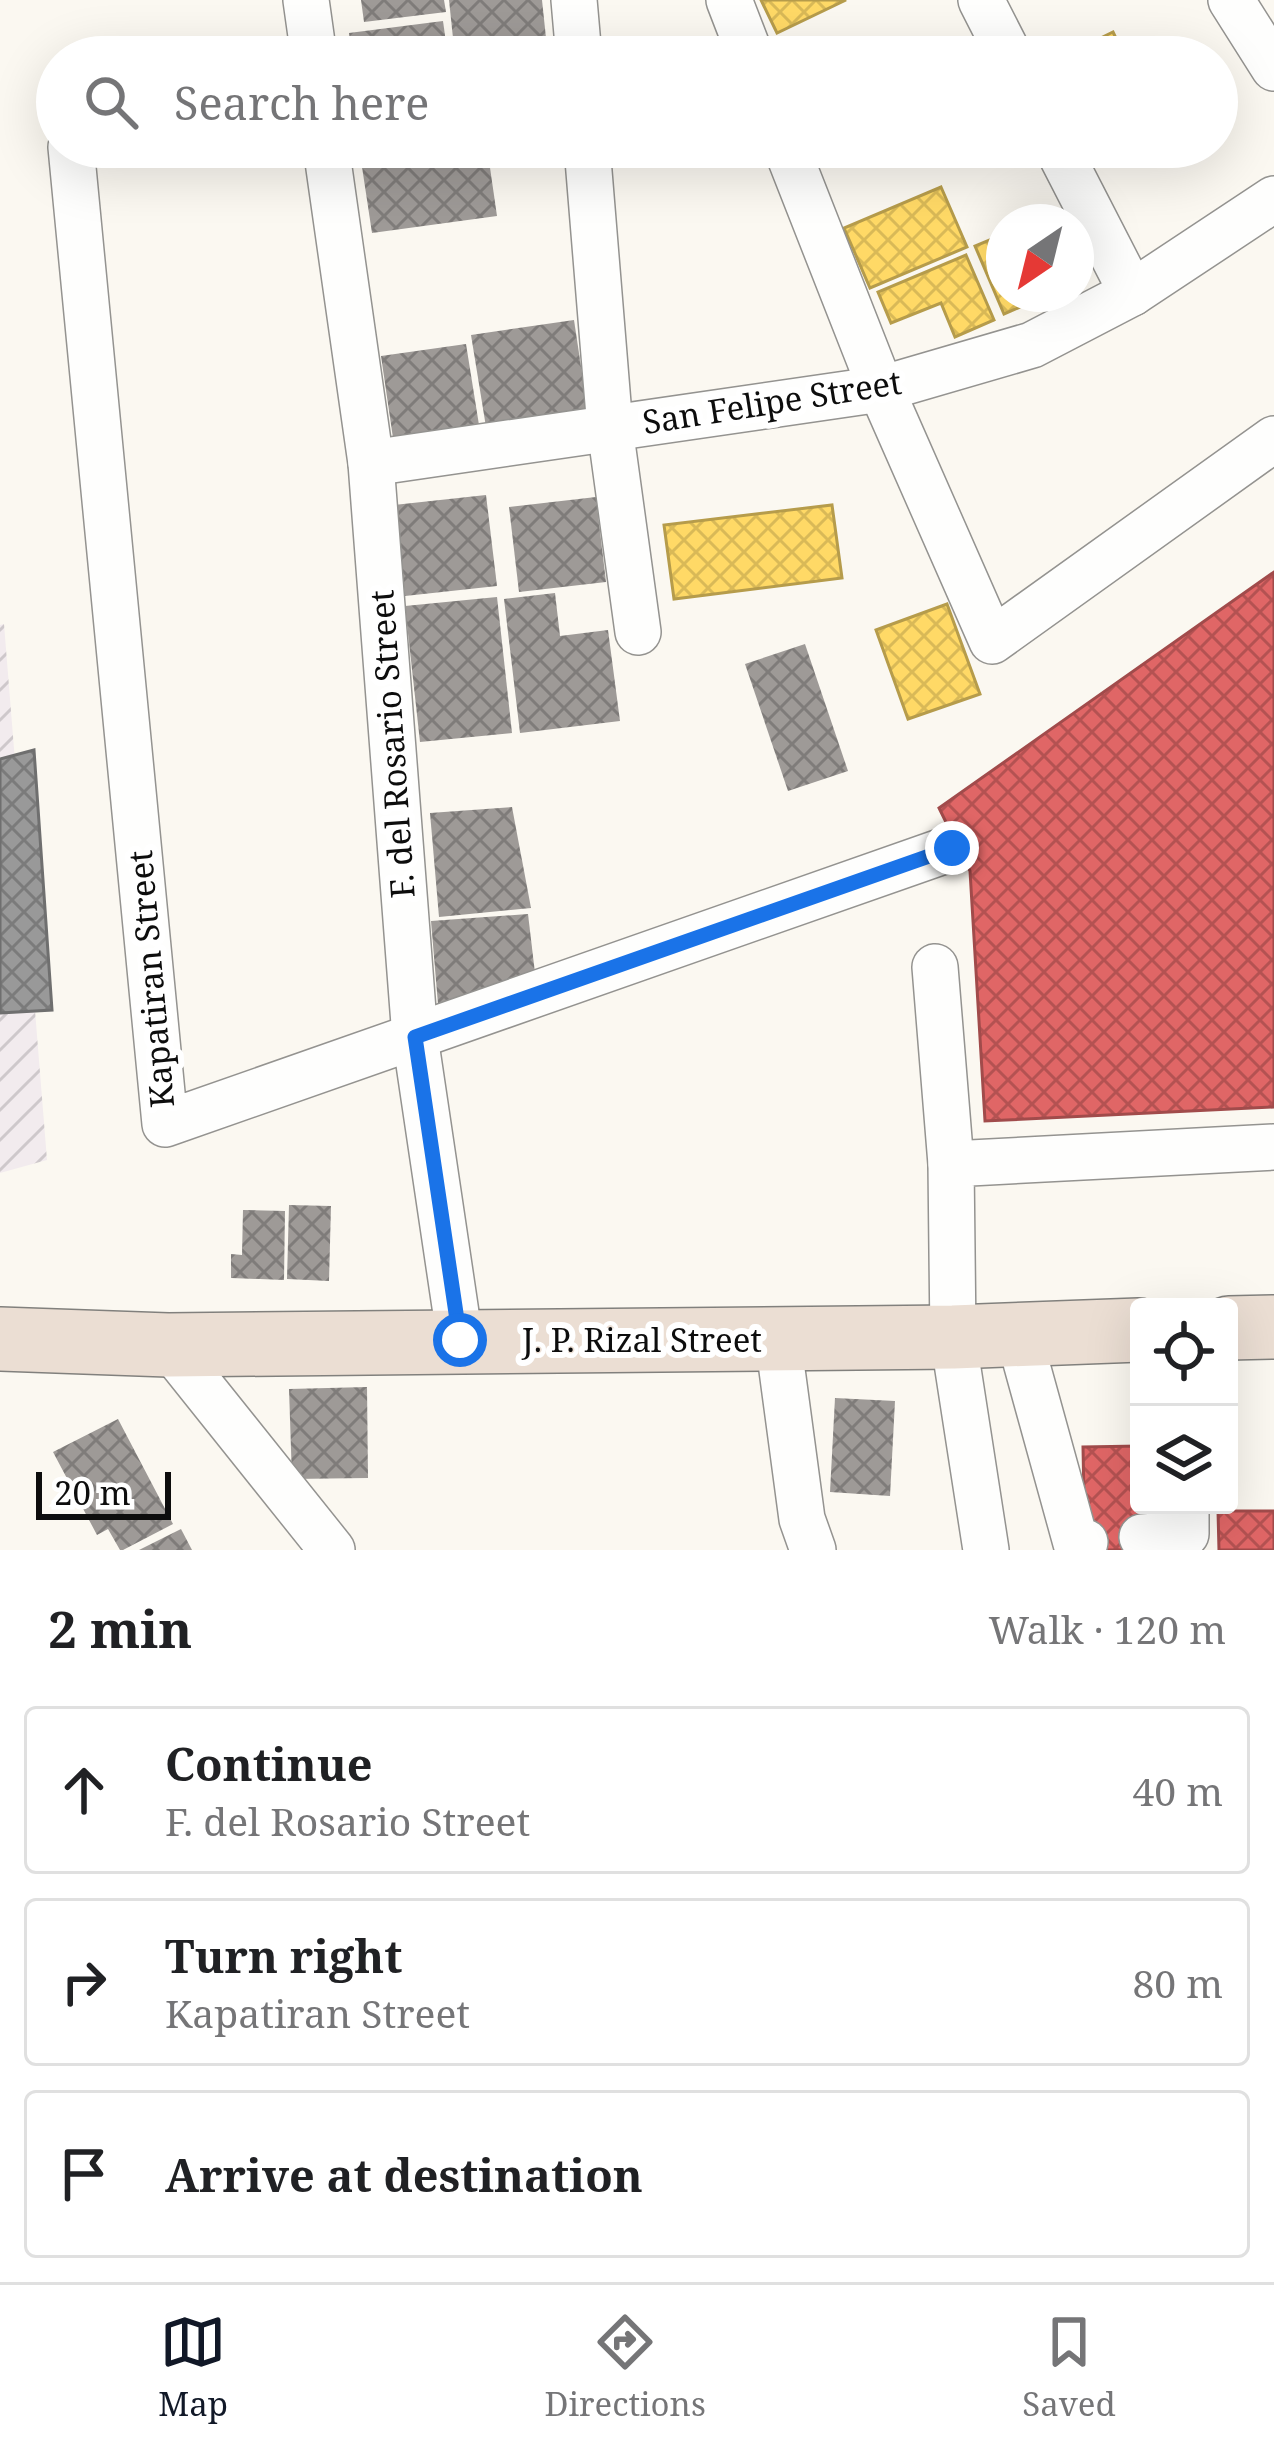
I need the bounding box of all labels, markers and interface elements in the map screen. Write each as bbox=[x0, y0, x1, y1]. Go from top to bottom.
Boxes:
search box bbox=[36, 36, 1238, 168]
icon: search bbox=[78, 69, 144, 135]
text: Search here bbox=[174, 72, 429, 133]
north arrow bbox=[986, 204, 1094, 312]
street label: San Felipe Street bbox=[639, 359, 905, 444]
street label: F. del Rosario Street bbox=[358, 588, 425, 900]
route end bbox=[925, 821, 979, 875]
street label: Kapatiran Street bbox=[117, 849, 184, 1110]
map controls bbox=[1130, 1298, 1238, 1514]
button: locate bbox=[1130, 1298, 1238, 1406]
route start bbox=[433, 1313, 487, 1367]
street label: J. P. Rizal Street bbox=[521, 1317, 762, 1362]
button: layers bbox=[1130, 1406, 1238, 1514]
scale bar bbox=[36, 1466, 171, 1519]
text: 20 m bbox=[54, 1470, 131, 1515]
text: 2 min bbox=[48, 1593, 192, 1663]
text: Walk · 120 m bbox=[989, 1602, 1226, 1655]
text: Continue bbox=[165, 1733, 373, 1794]
icon: ahead bbox=[51, 1757, 117, 1823]
text: 40 m bbox=[1132, 1764, 1223, 1817]
text: F. del Rosario Street bbox=[165, 1794, 530, 1847]
text: Turn right bbox=[165, 1925, 402, 1986]
icon: right bbox=[51, 1949, 117, 2015]
text: 80 m bbox=[1132, 1956, 1223, 2009]
text: Kapatiran Street bbox=[165, 1986, 470, 2039]
icon: arrive bbox=[51, 2141, 117, 2207]
text: Arrive at destination bbox=[165, 2144, 643, 2205]
tab: Map bbox=[158, 2309, 228, 2426]
tab: Directions bbox=[544, 2309, 706, 2426]
tab: Saved bbox=[1022, 2309, 1116, 2426]

